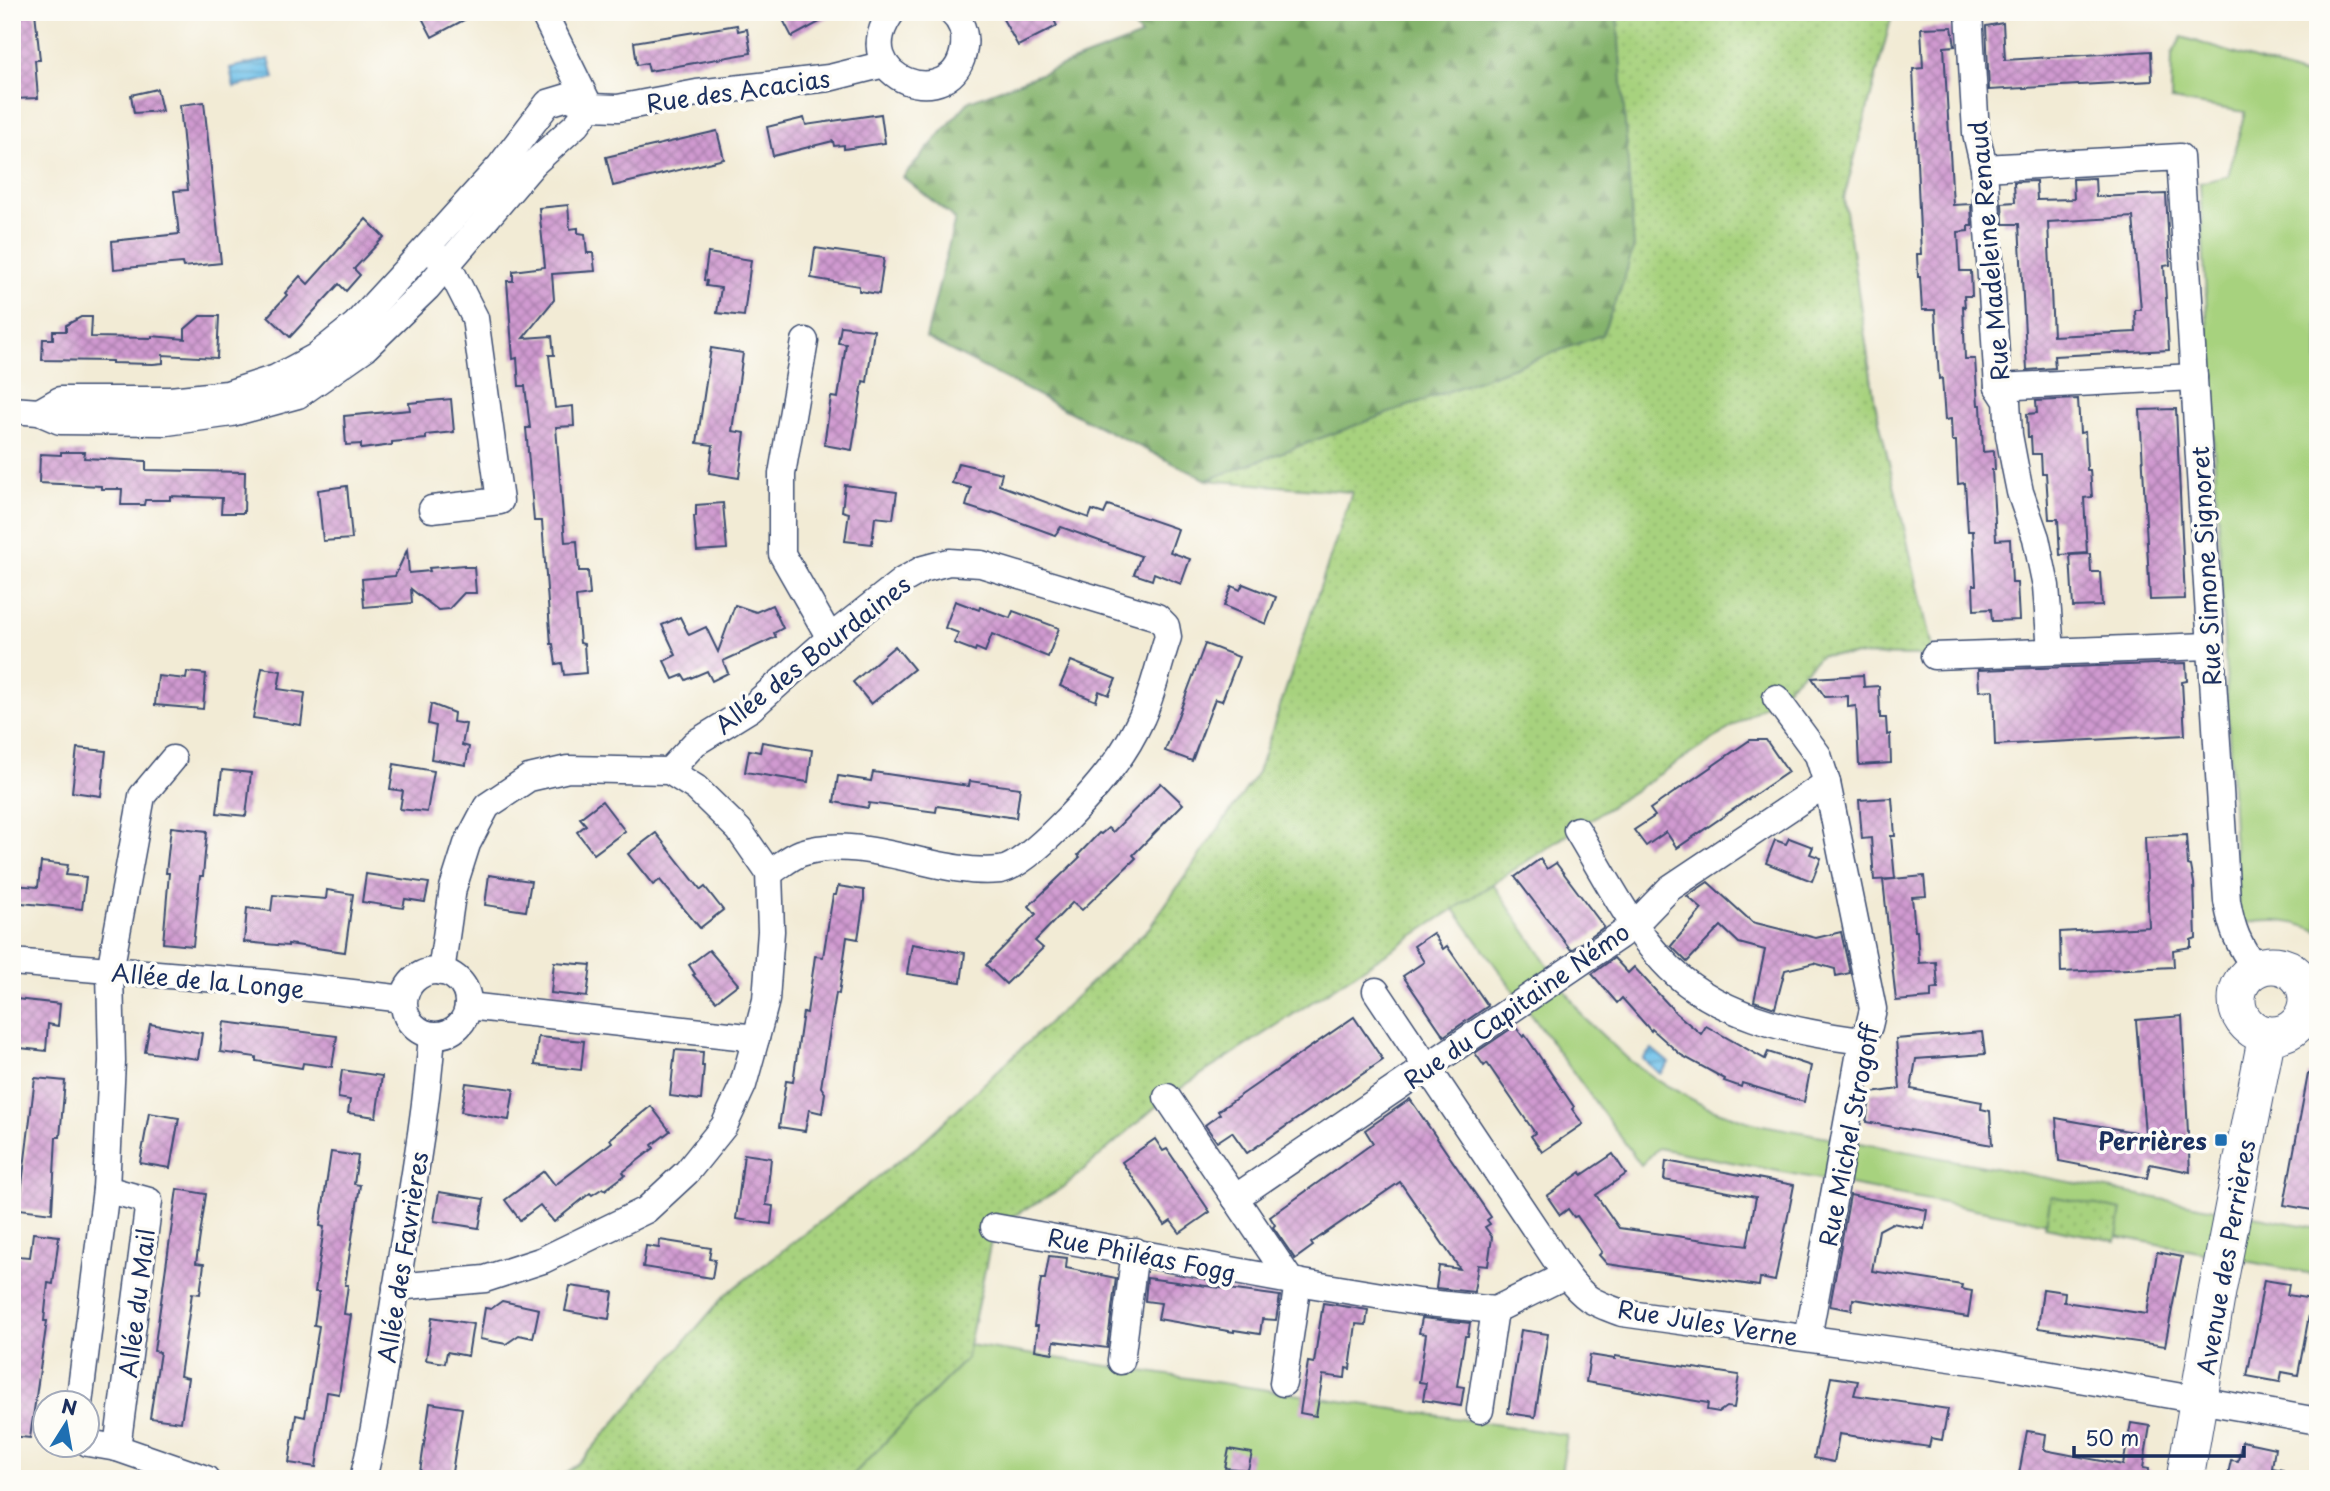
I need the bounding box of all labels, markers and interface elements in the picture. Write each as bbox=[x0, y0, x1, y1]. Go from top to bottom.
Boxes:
street label: Rue des Acacias bbox=[644, 59, 832, 121]
street label: Rue Madeleine Renaud bbox=[1959, 119, 2017, 383]
street label: Rue Simone Signoret bbox=[2181, 445, 2229, 687]
street label: Allée des Bourdaines bbox=[706, 566, 918, 742]
street label: Rue du Capitaine Némo bbox=[1396, 913, 1636, 1097]
street label: Allée de la Longe bbox=[110, 954, 306, 1006]
street label: Rue Michel Strogoff bbox=[1809, 1019, 1888, 1249]
place label: Perrières bbox=[2098, 1122, 2207, 1158]
marker: Perrières bbox=[2213, 1132, 2229, 1148]
street label: Avenue des Perrières bbox=[2187, 1137, 2263, 1377]
street label: Allée des Favrières bbox=[368, 1149, 436, 1365]
street label: Rue Philéas Fogg bbox=[1045, 1218, 1239, 1290]
street label: Allée du Mail bbox=[109, 1226, 163, 1380]
street label: Rue Jules Verne bbox=[1615, 1290, 1801, 1354]
north arrow bbox=[32, 1390, 102, 1460]
text: N bbox=[59, 1391, 79, 1422]
scale bar bbox=[2074, 1414, 2244, 1458]
text: 50 m bbox=[2085, 1421, 2139, 1453]

